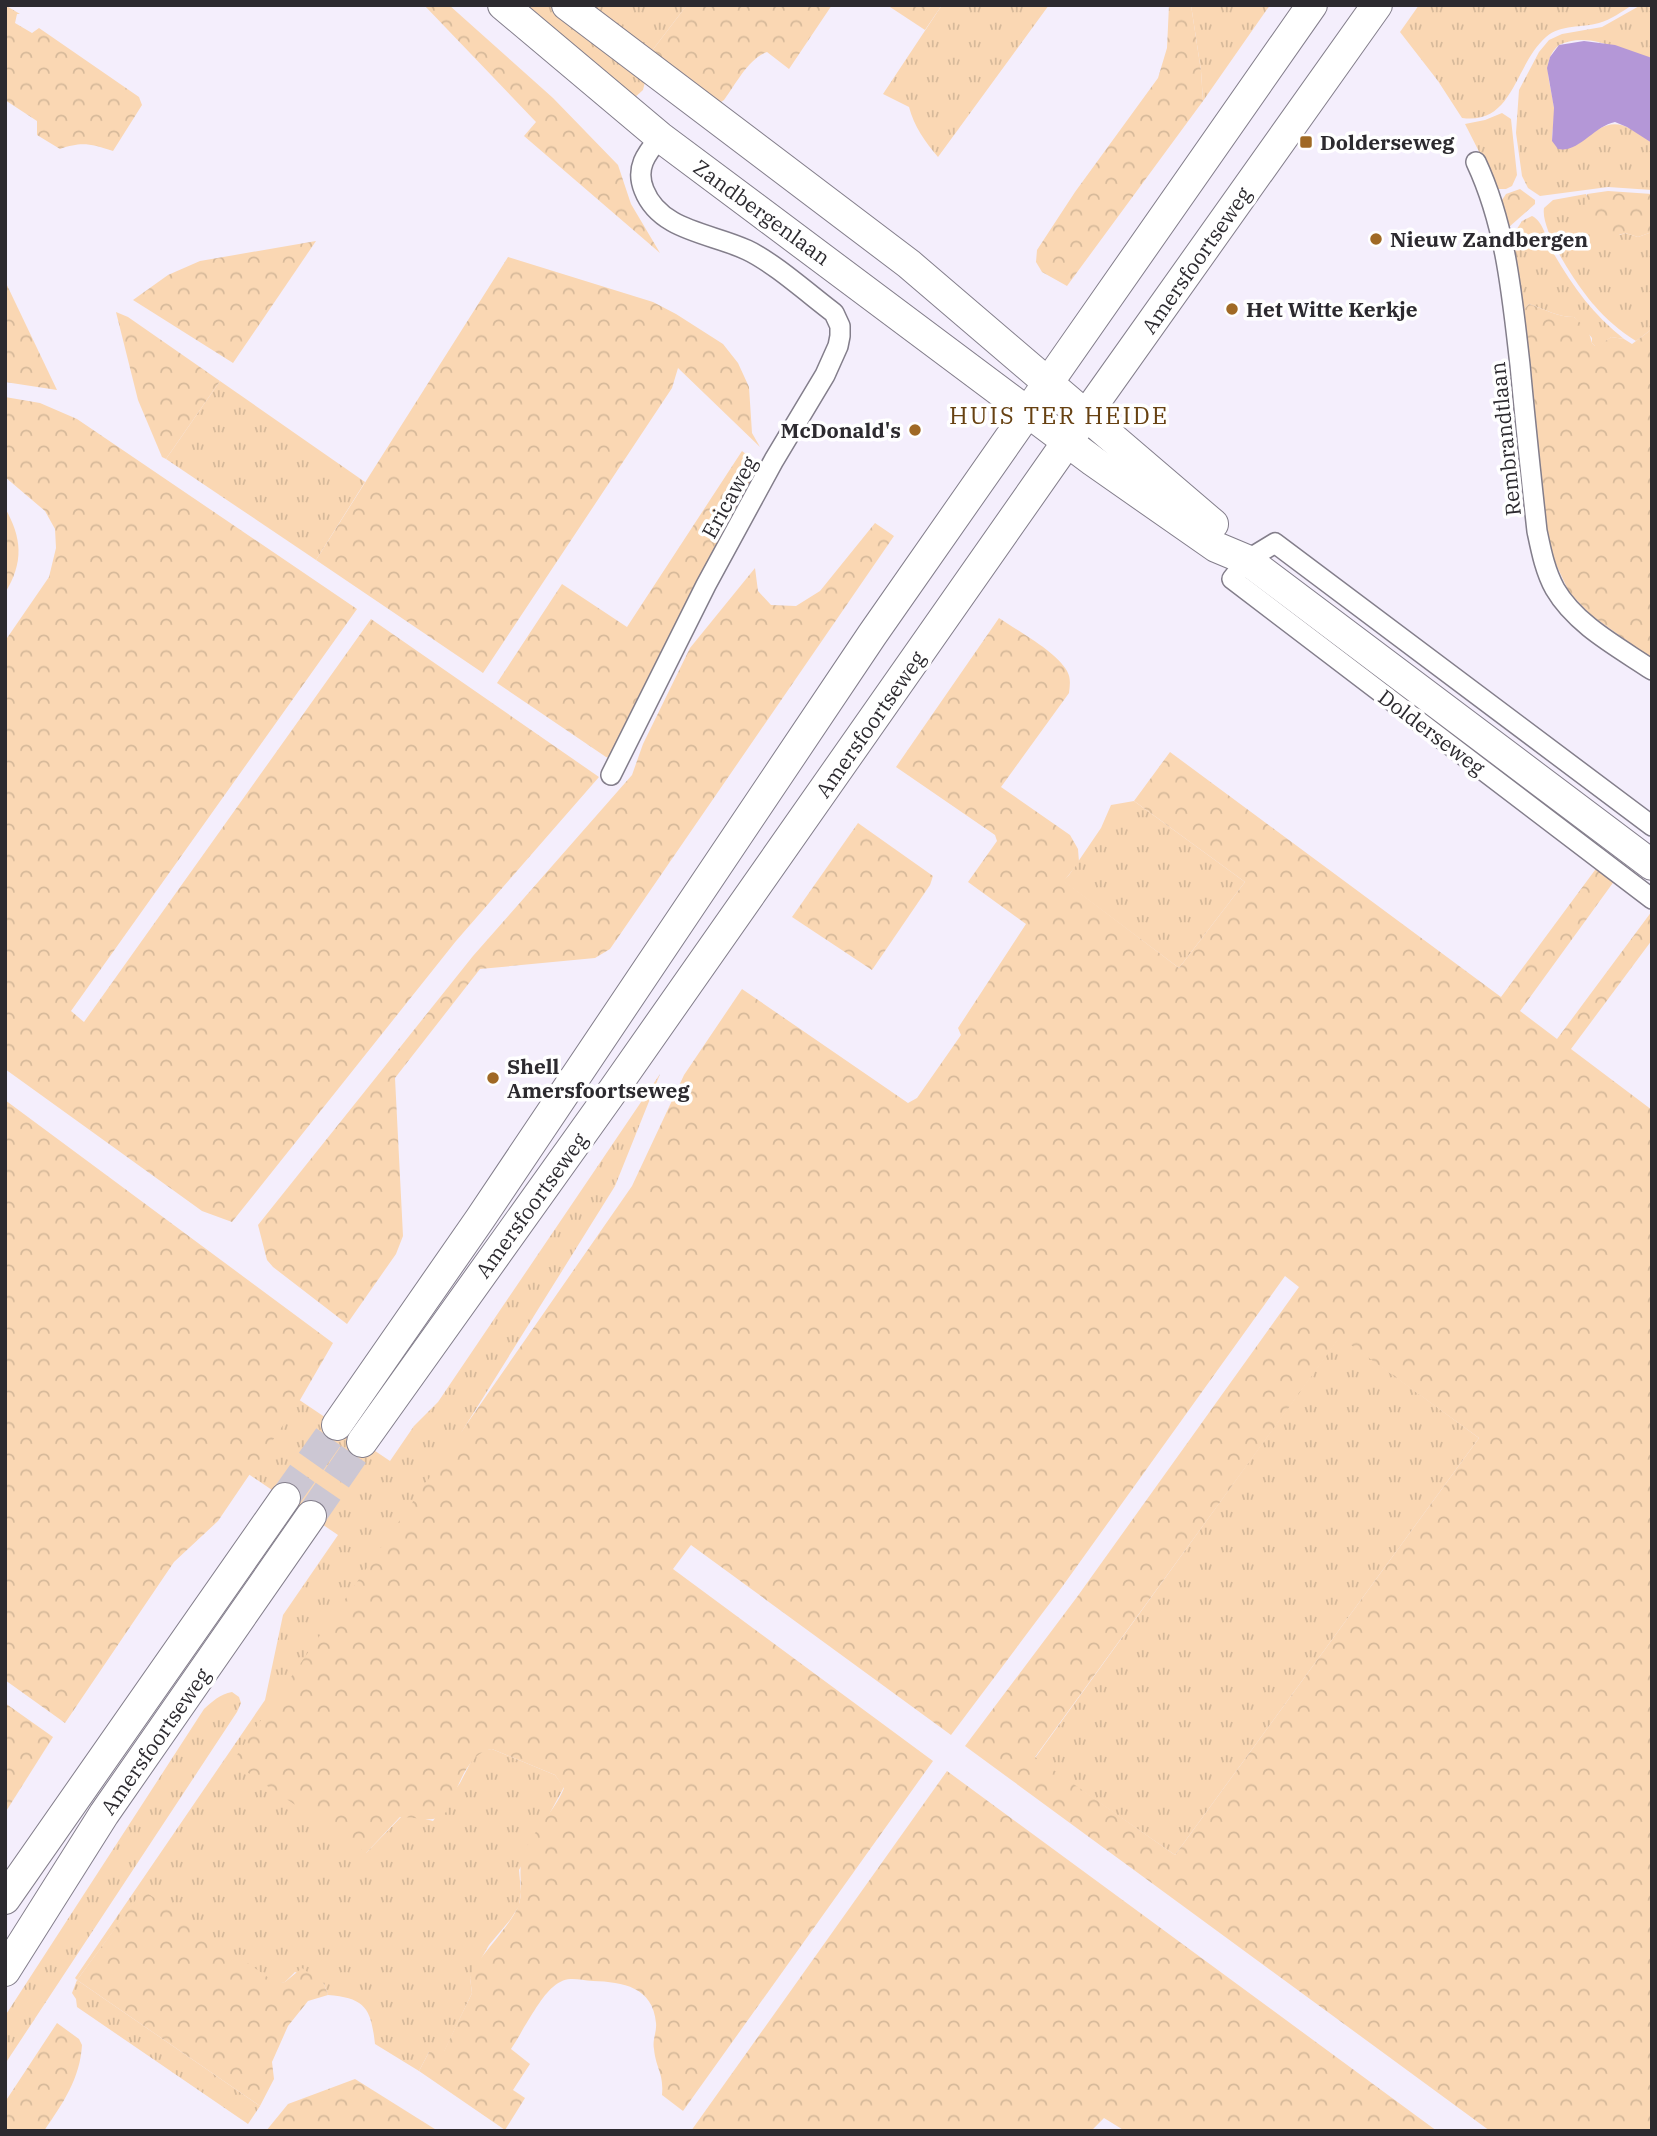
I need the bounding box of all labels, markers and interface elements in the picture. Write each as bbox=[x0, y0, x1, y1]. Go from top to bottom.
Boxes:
place label: Dolderseweg bbox=[1320, 128, 1455, 156]
marker: Dolderseweg bbox=[1298, 134, 1314, 150]
street label: Zandbergenlaan bbox=[688, 153, 836, 271]
street label: Amersfoortseweg bbox=[1135, 180, 1258, 339]
place label: Nieuw Zandbergen bbox=[1390, 225, 1588, 253]
marker: Nieuw Zandbergen bbox=[1368, 231, 1384, 247]
place label: Het Witte Kerkje bbox=[1246, 295, 1418, 323]
marker: Het Witte Kerkje bbox=[1224, 301, 1240, 317]
street label: Rembrandtlaan bbox=[1483, 361, 1527, 517]
district label: HUIS TER HEIDE bbox=[949, 399, 1169, 431]
place label: McDonald's bbox=[781, 416, 901, 444]
marker: McDonald's bbox=[907, 422, 923, 438]
street label: Ericaweg bbox=[695, 450, 763, 543]
street label: Amersfoortseweg bbox=[809, 644, 932, 803]
street label: Dolderseweg bbox=[1373, 683, 1491, 782]
place label: Shell Amersfoortseweg bbox=[507, 1052, 690, 1104]
marker: Shell Amersfoortseweg bbox=[485, 1070, 501, 1086]
street label: Amersfoortseweg bbox=[469, 1126, 594, 1283]
street label: Amersfoortseweg bbox=[94, 1661, 217, 1820]

